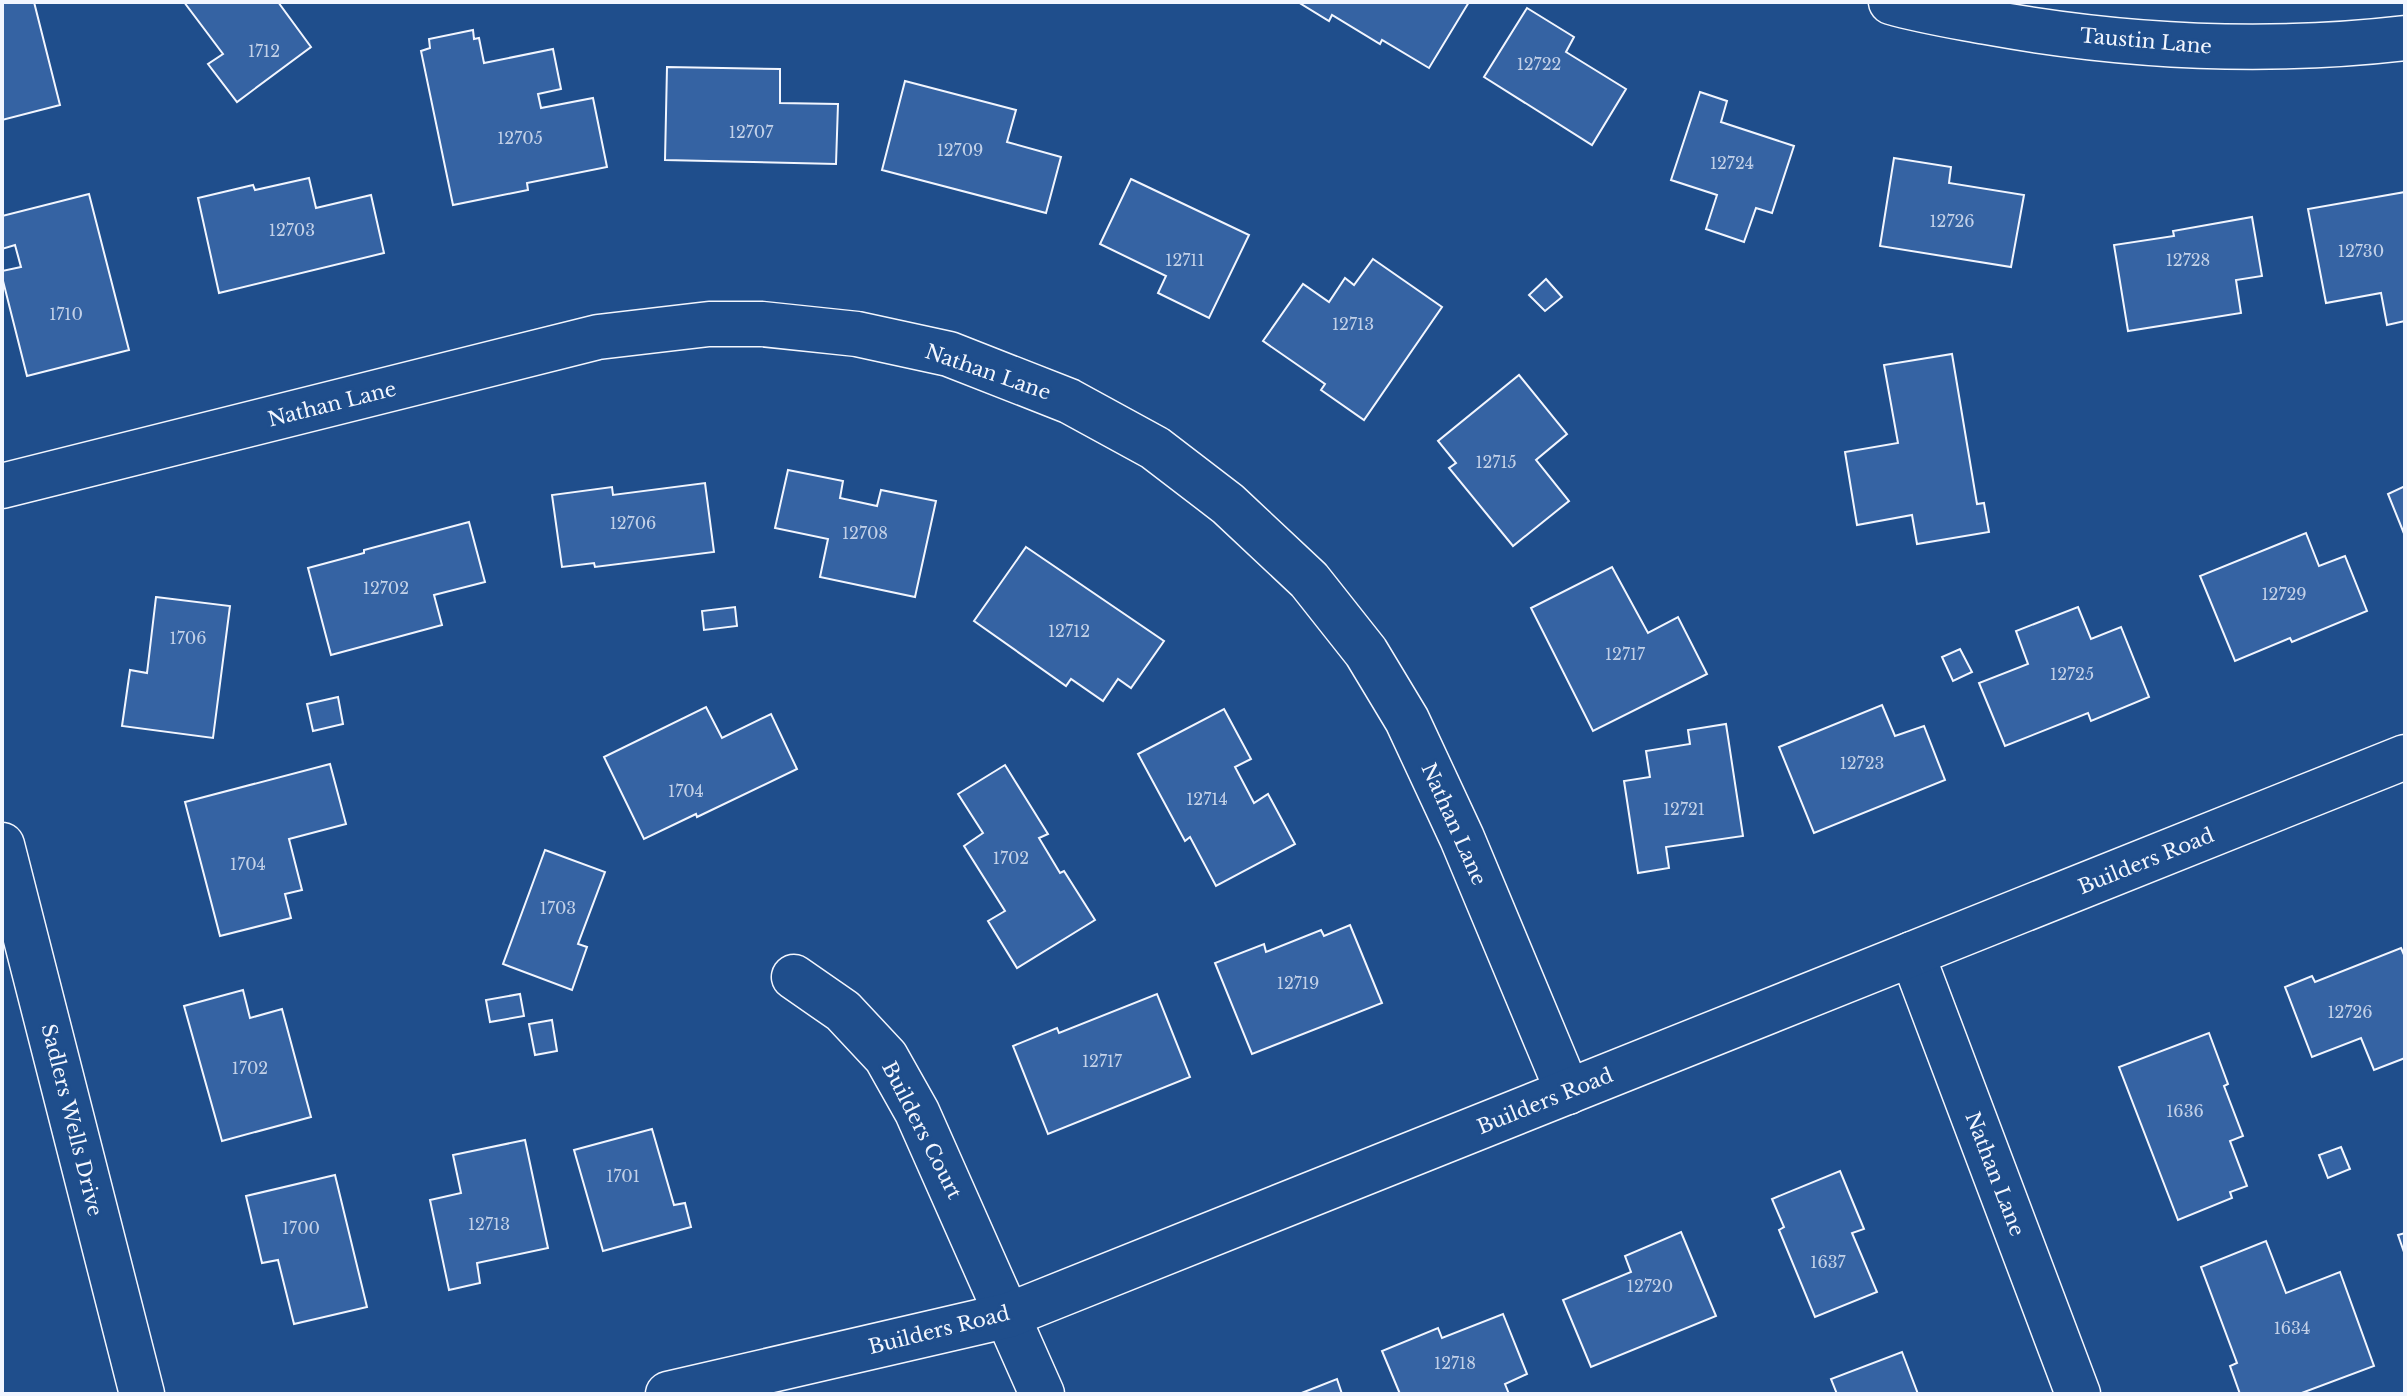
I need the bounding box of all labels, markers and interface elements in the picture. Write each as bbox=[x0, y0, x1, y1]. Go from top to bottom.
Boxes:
street label: Taustin Lane bbox=[2079, 23, 2213, 59]
house number: 1712 bbox=[248, 41, 280, 61]
house number: 12722 bbox=[1517, 54, 1561, 74]
house number: 12707 bbox=[729, 122, 774, 142]
house number: 12705 bbox=[497, 128, 543, 148]
house number: 12709 bbox=[937, 140, 983, 160]
house number: 12724 bbox=[1710, 153, 1754, 173]
house number: 12726 bbox=[1929, 211, 1975, 231]
house number: 12703 bbox=[269, 220, 315, 240]
house number: 12730 bbox=[2338, 241, 2384, 261]
house number: 12711 bbox=[1165, 250, 1205, 270]
house number: 12728 bbox=[2166, 250, 2210, 270]
house number: 1710 bbox=[49, 304, 83, 324]
house number: 12713 bbox=[1332, 314, 1374, 334]
street label: Nathan Lane bbox=[922, 339, 1054, 405]
street label: Nathan Lane bbox=[265, 376, 399, 432]
house number: 12715 bbox=[1475, 452, 1517, 472]
house number: 12706 bbox=[610, 513, 656, 533]
house number: 12708 bbox=[842, 523, 888, 543]
house number: 12702 bbox=[363, 578, 409, 598]
house number: 12729 bbox=[2261, 584, 2307, 604]
house number: 12712 bbox=[1048, 621, 1090, 641]
house number: 1706 bbox=[170, 628, 206, 648]
house number: 12717 bbox=[1605, 644, 1646, 664]
house number: 12725 bbox=[2050, 664, 2094, 684]
house number: 12723 bbox=[1840, 753, 1884, 773]
street label: Nathan Lane bbox=[1416, 759, 1492, 889]
house number: 1704 bbox=[668, 781, 704, 801]
house number: 12714 bbox=[1186, 789, 1228, 809]
house number: 12721 bbox=[1663, 799, 1705, 819]
street label: Builders Road bbox=[2075, 823, 2217, 899]
house number: 1702 bbox=[993, 848, 1029, 868]
house number: 1704 bbox=[230, 854, 266, 874]
house number: 1703 bbox=[540, 898, 576, 918]
house number: 12719 bbox=[1277, 973, 1319, 993]
house number: 12726 bbox=[2327, 1002, 2373, 1022]
street label: Sadlers Wells Drive bbox=[36, 1021, 108, 1219]
house number: 12717 bbox=[1082, 1051, 1123, 1071]
street label: Builders Court bbox=[877, 1057, 967, 1203]
house number: 1702 bbox=[232, 1058, 268, 1078]
street label: Builders Road bbox=[1474, 1063, 1616, 1139]
house number: 1636 bbox=[2166, 1101, 2204, 1121]
street label: Nathan Lane bbox=[1960, 1108, 2030, 1240]
house number: 1701 bbox=[606, 1166, 640, 1186]
house number: 12713 bbox=[468, 1214, 510, 1234]
house number: 1700 bbox=[282, 1218, 320, 1238]
house number: 1637 bbox=[1810, 1252, 1847, 1272]
house number: 12720 bbox=[1627, 1276, 1673, 1296]
street label: Builders Road bbox=[866, 1301, 1012, 1359]
house number: 1634 bbox=[2274, 1318, 2310, 1338]
house number: 12718 bbox=[1434, 1353, 1476, 1373]

